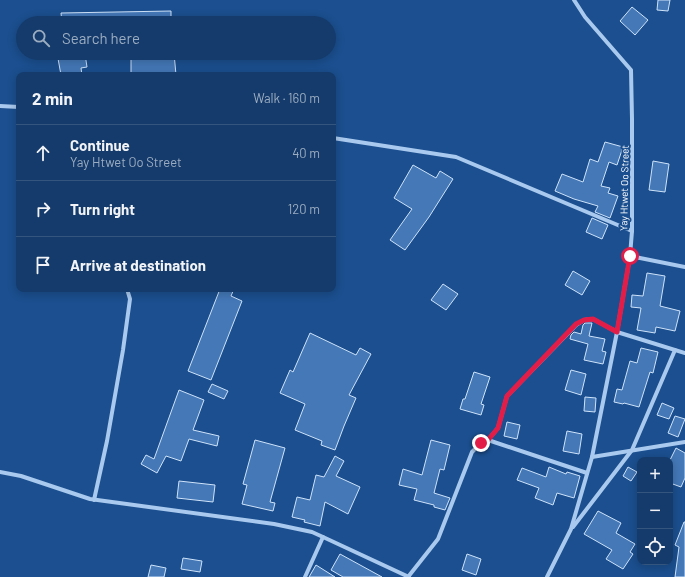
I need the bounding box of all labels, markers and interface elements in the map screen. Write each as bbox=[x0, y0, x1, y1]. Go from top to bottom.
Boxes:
search box bbox=[16, 16, 336, 60]
icon: search bbox=[30, 27, 52, 49]
text: Search here bbox=[62, 29, 140, 47]
text: 2 min bbox=[32, 88, 73, 108]
text: Walk · 160 m bbox=[253, 90, 320, 106]
text: Continue bbox=[70, 136, 130, 154]
icon: ahead bbox=[32, 142, 54, 164]
text: 40 m bbox=[292, 145, 320, 161]
street label: Yay Htwet Oo Street bbox=[617, 145, 631, 231]
text: Yay Htwet Oo Street bbox=[70, 154, 182, 170]
icon: right bbox=[32, 198, 54, 220]
text: Turn right bbox=[70, 200, 135, 218]
text: 120 m bbox=[288, 201, 320, 217]
route start bbox=[621, 247, 639, 265]
icon: arrive bbox=[32, 254, 54, 276]
text: Arrive at destination bbox=[70, 256, 206, 274]
route end bbox=[472, 434, 490, 452]
map controls bbox=[637, 457, 673, 565]
button: + bbox=[637, 457, 673, 493]
button: − bbox=[637, 493, 673, 529]
button: locate bbox=[637, 529, 673, 565]

